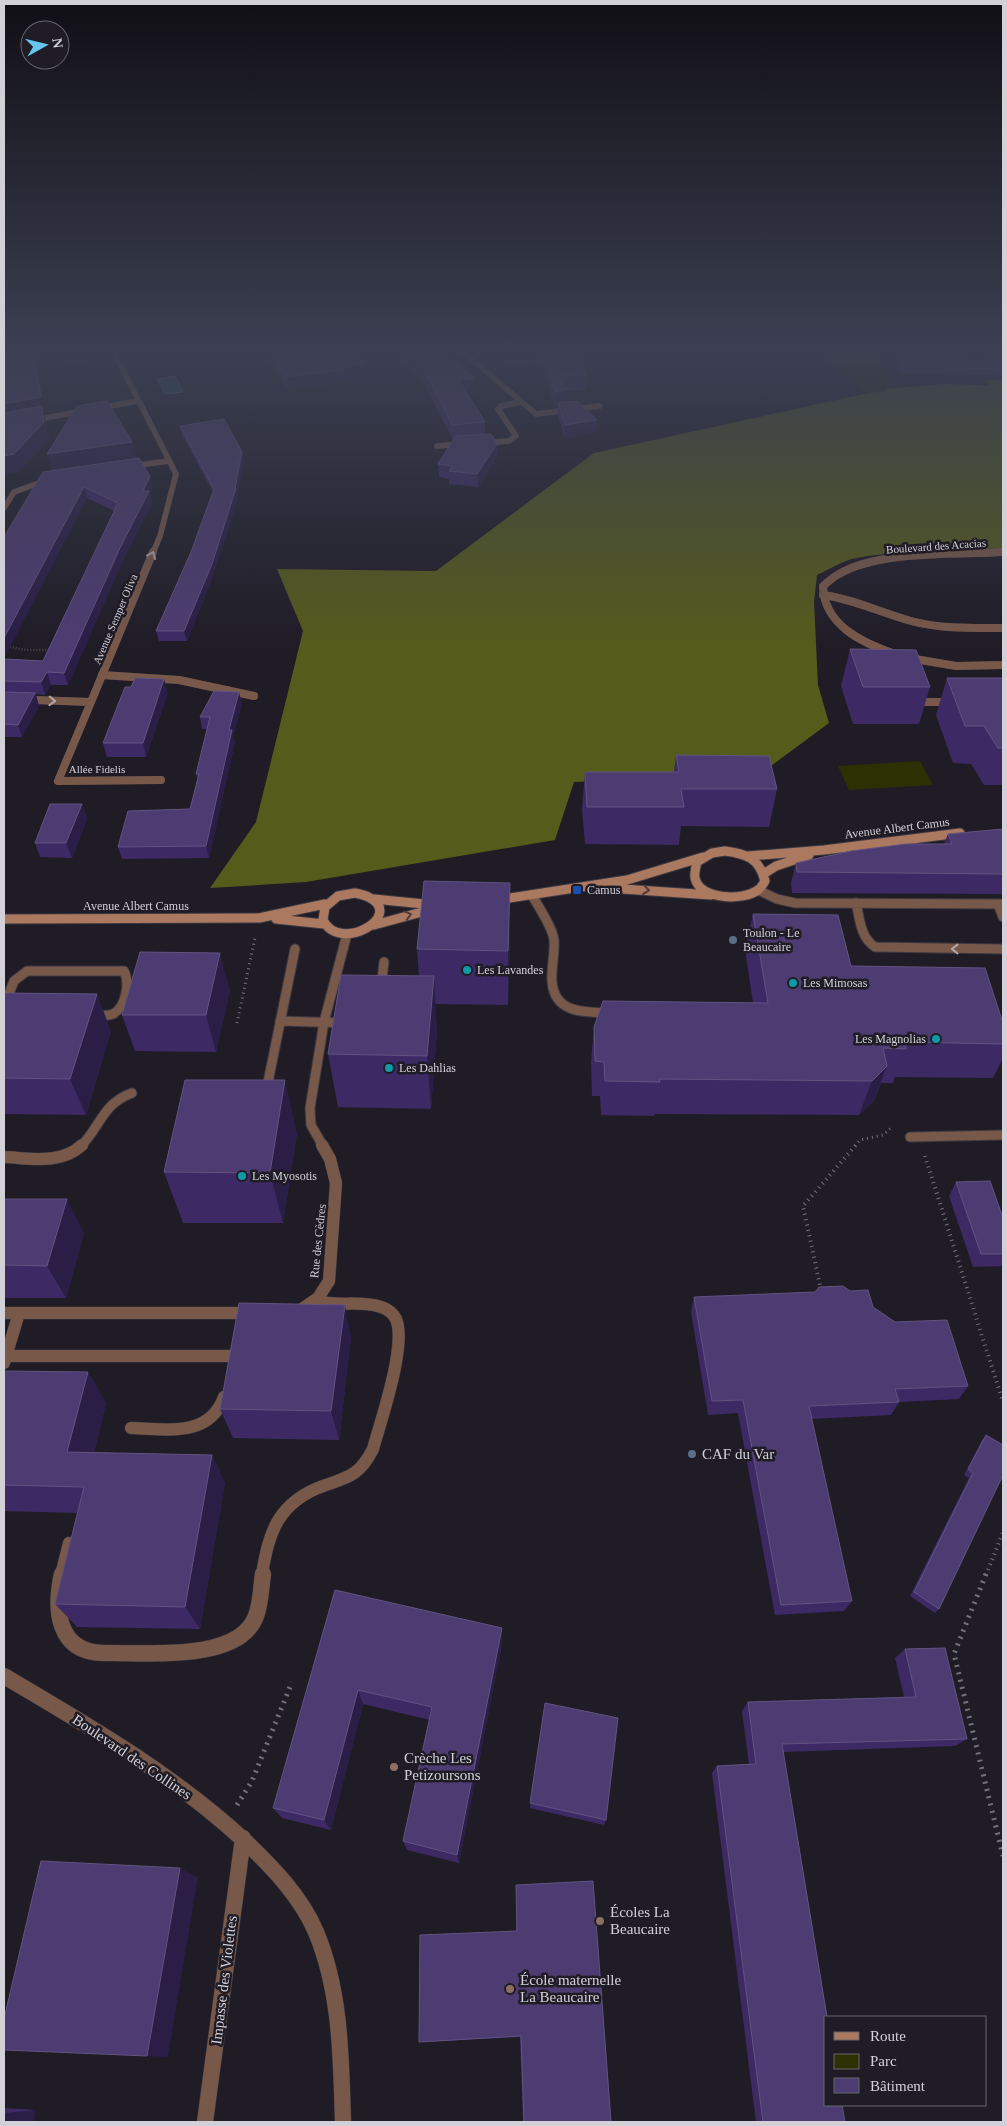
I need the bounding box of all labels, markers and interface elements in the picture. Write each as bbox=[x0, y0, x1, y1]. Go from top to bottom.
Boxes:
north arrow bbox=[20, 20, 70, 70]
text: N bbox=[49, 37, 66, 49]
street label: Boulevard des Acacias bbox=[886, 537, 986, 555]
one-way arrow bbox=[146, 551, 157, 560]
street label: Avenue Semper Oliva bbox=[91, 572, 140, 666]
one-way arrow bbox=[49, 695, 57, 706]
street label: Allée Fidelis bbox=[69, 763, 125, 775]
street label: Avenue Albert Camus bbox=[844, 815, 951, 841]
place label: Camus bbox=[587, 883, 621, 897]
marker: Camus bbox=[571, 884, 583, 896]
one-way arrow bbox=[642, 884, 650, 895]
street label: Avenue Albert Camus bbox=[83, 899, 189, 913]
one-way arrow bbox=[403, 911, 412, 921]
place label: Toulon - Le Beaucaire bbox=[743, 926, 799, 954]
marker: Toulon - Le Beaucaire bbox=[727, 934, 739, 946]
one-way arrow bbox=[950, 944, 958, 954]
place label: Les Lavandes bbox=[477, 963, 544, 977]
marker: Les Lavandes bbox=[461, 964, 473, 976]
place label: Les Mimosas bbox=[803, 976, 868, 990]
marker: Les Mimosas bbox=[787, 977, 799, 989]
place label: Les Magnolias bbox=[855, 1032, 926, 1046]
marker: Les Magnolias bbox=[930, 1033, 942, 1045]
place label: Les Dahlias bbox=[399, 1061, 456, 1075]
marker: Les Dahlias bbox=[383, 1062, 395, 1074]
place label: Les Myosotis bbox=[252, 1169, 317, 1183]
marker: Les Myosotis bbox=[236, 1170, 248, 1182]
street label: Rue des Cèdres bbox=[307, 1203, 329, 1279]
place label: CAF du Var bbox=[702, 1446, 774, 1462]
marker: CAF du Var bbox=[686, 1448, 698, 1460]
street label: Boulevard des Collines bbox=[70, 1711, 195, 1803]
place label: Crèche Les Petizoursons bbox=[404, 1750, 481, 1783]
marker: Crèche Les Petizoursons bbox=[388, 1761, 400, 1773]
place label: Écoles La Beaucaire bbox=[610, 1904, 670, 1937]
street label: Impasse des Violettes bbox=[208, 1915, 240, 2045]
marker: Écoles La Beaucaire bbox=[594, 1915, 606, 1927]
place label: École maternelle La Beaucaire bbox=[520, 1972, 622, 2005]
marker: École maternelle La Beaucaire bbox=[504, 1983, 516, 1995]
legend bbox=[824, 2016, 987, 2106]
text: Route bbox=[870, 2028, 906, 2044]
text: Parc bbox=[870, 2053, 897, 2069]
text: Bâtiment bbox=[870, 2078, 926, 2094]

